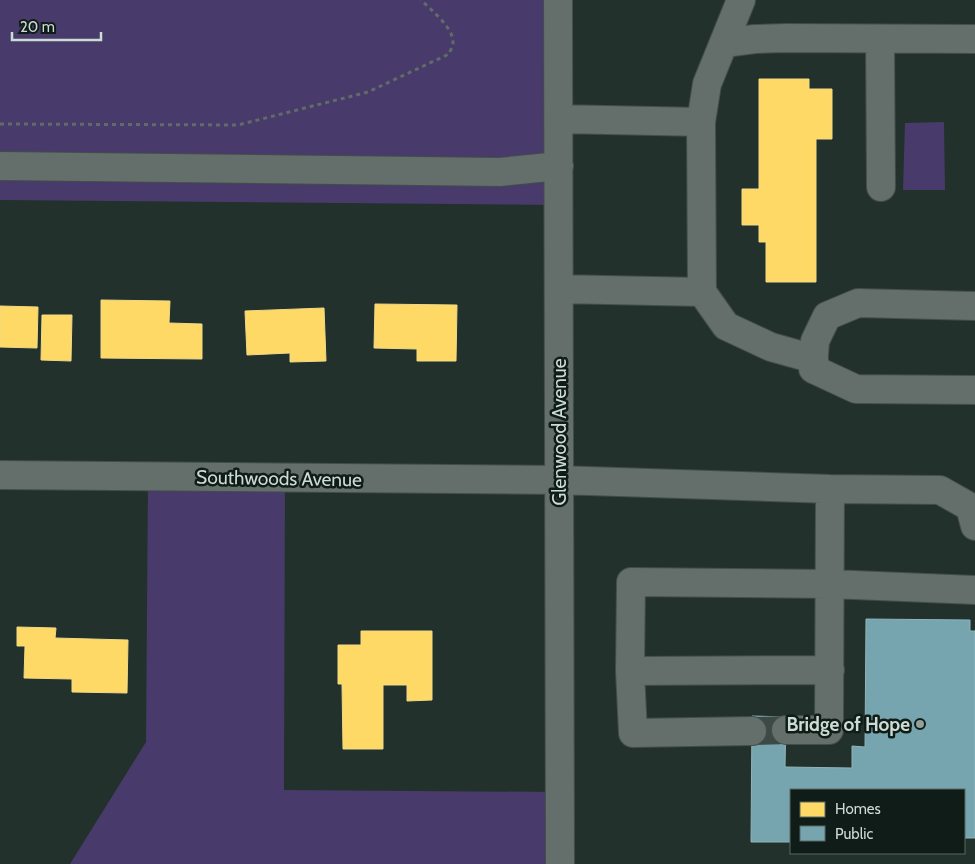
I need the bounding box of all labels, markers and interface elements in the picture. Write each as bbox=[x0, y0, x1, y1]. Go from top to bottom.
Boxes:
scale bar bbox=[12, 10, 101, 42]
text: 20 m bbox=[20, 18, 55, 36]
street label: Glenwood Avenue bbox=[548, 358, 571, 505]
street label: Southwoods Avenue bbox=[196, 466, 362, 491]
place label: Bridge of Hope bbox=[786, 713, 910, 736]
marker: Bridge of Hope bbox=[914, 718, 926, 730]
legend bbox=[790, 789, 965, 854]
text: Homes bbox=[835, 800, 881, 818]
text: Public bbox=[835, 825, 873, 843]

